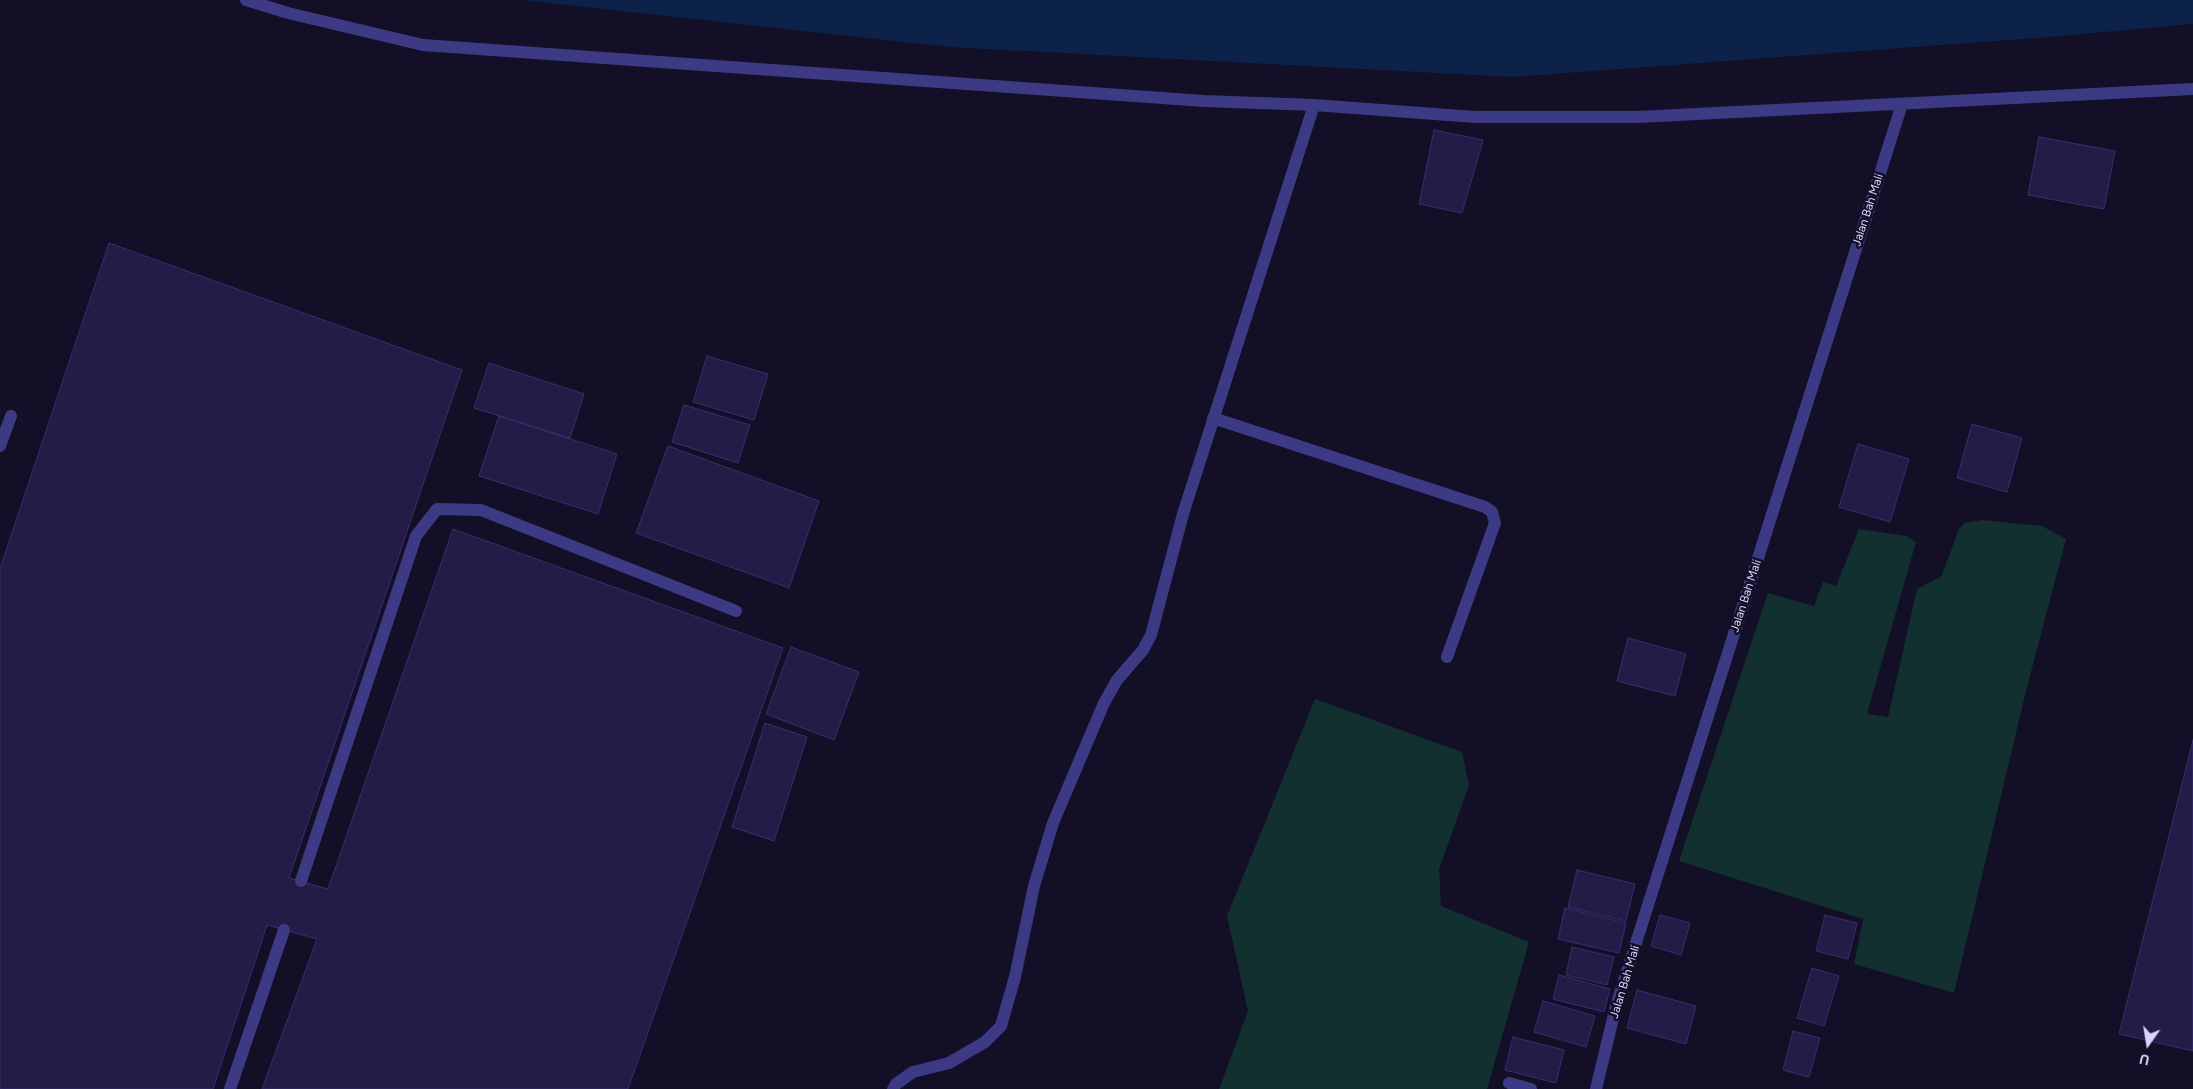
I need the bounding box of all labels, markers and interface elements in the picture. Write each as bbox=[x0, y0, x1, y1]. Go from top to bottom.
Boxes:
street label: Jalan Bah Mali bbox=[1849, 172, 1887, 248]
street label: Jalan Bah Mali bbox=[1727, 558, 1765, 634]
street label: Jalan Bah Mali bbox=[1607, 944, 1643, 1020]
north arrow bbox=[2123, 1019, 2173, 1069]
text: U bbox=[2138, 1050, 2151, 1068]

